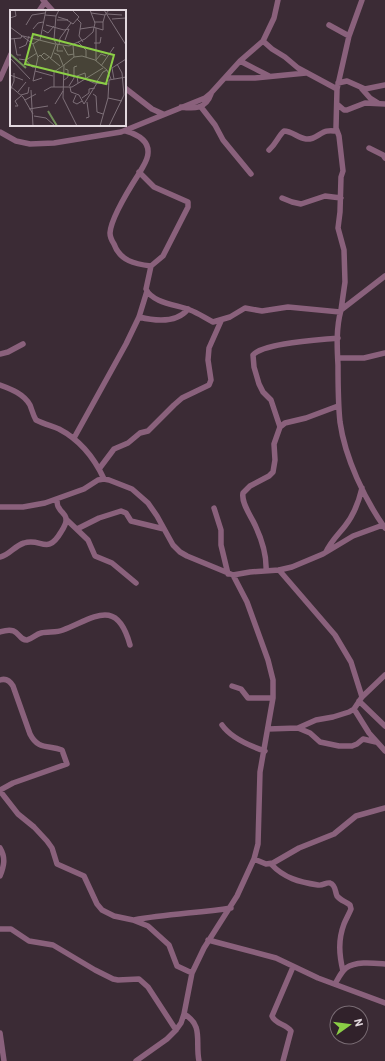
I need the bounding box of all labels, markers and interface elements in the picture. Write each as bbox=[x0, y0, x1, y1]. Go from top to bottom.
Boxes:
inset map bbox=[10, 10, 126, 126]
north arrow bbox=[329, 1005, 369, 1045]
text: N bbox=[352, 1017, 366, 1028]

